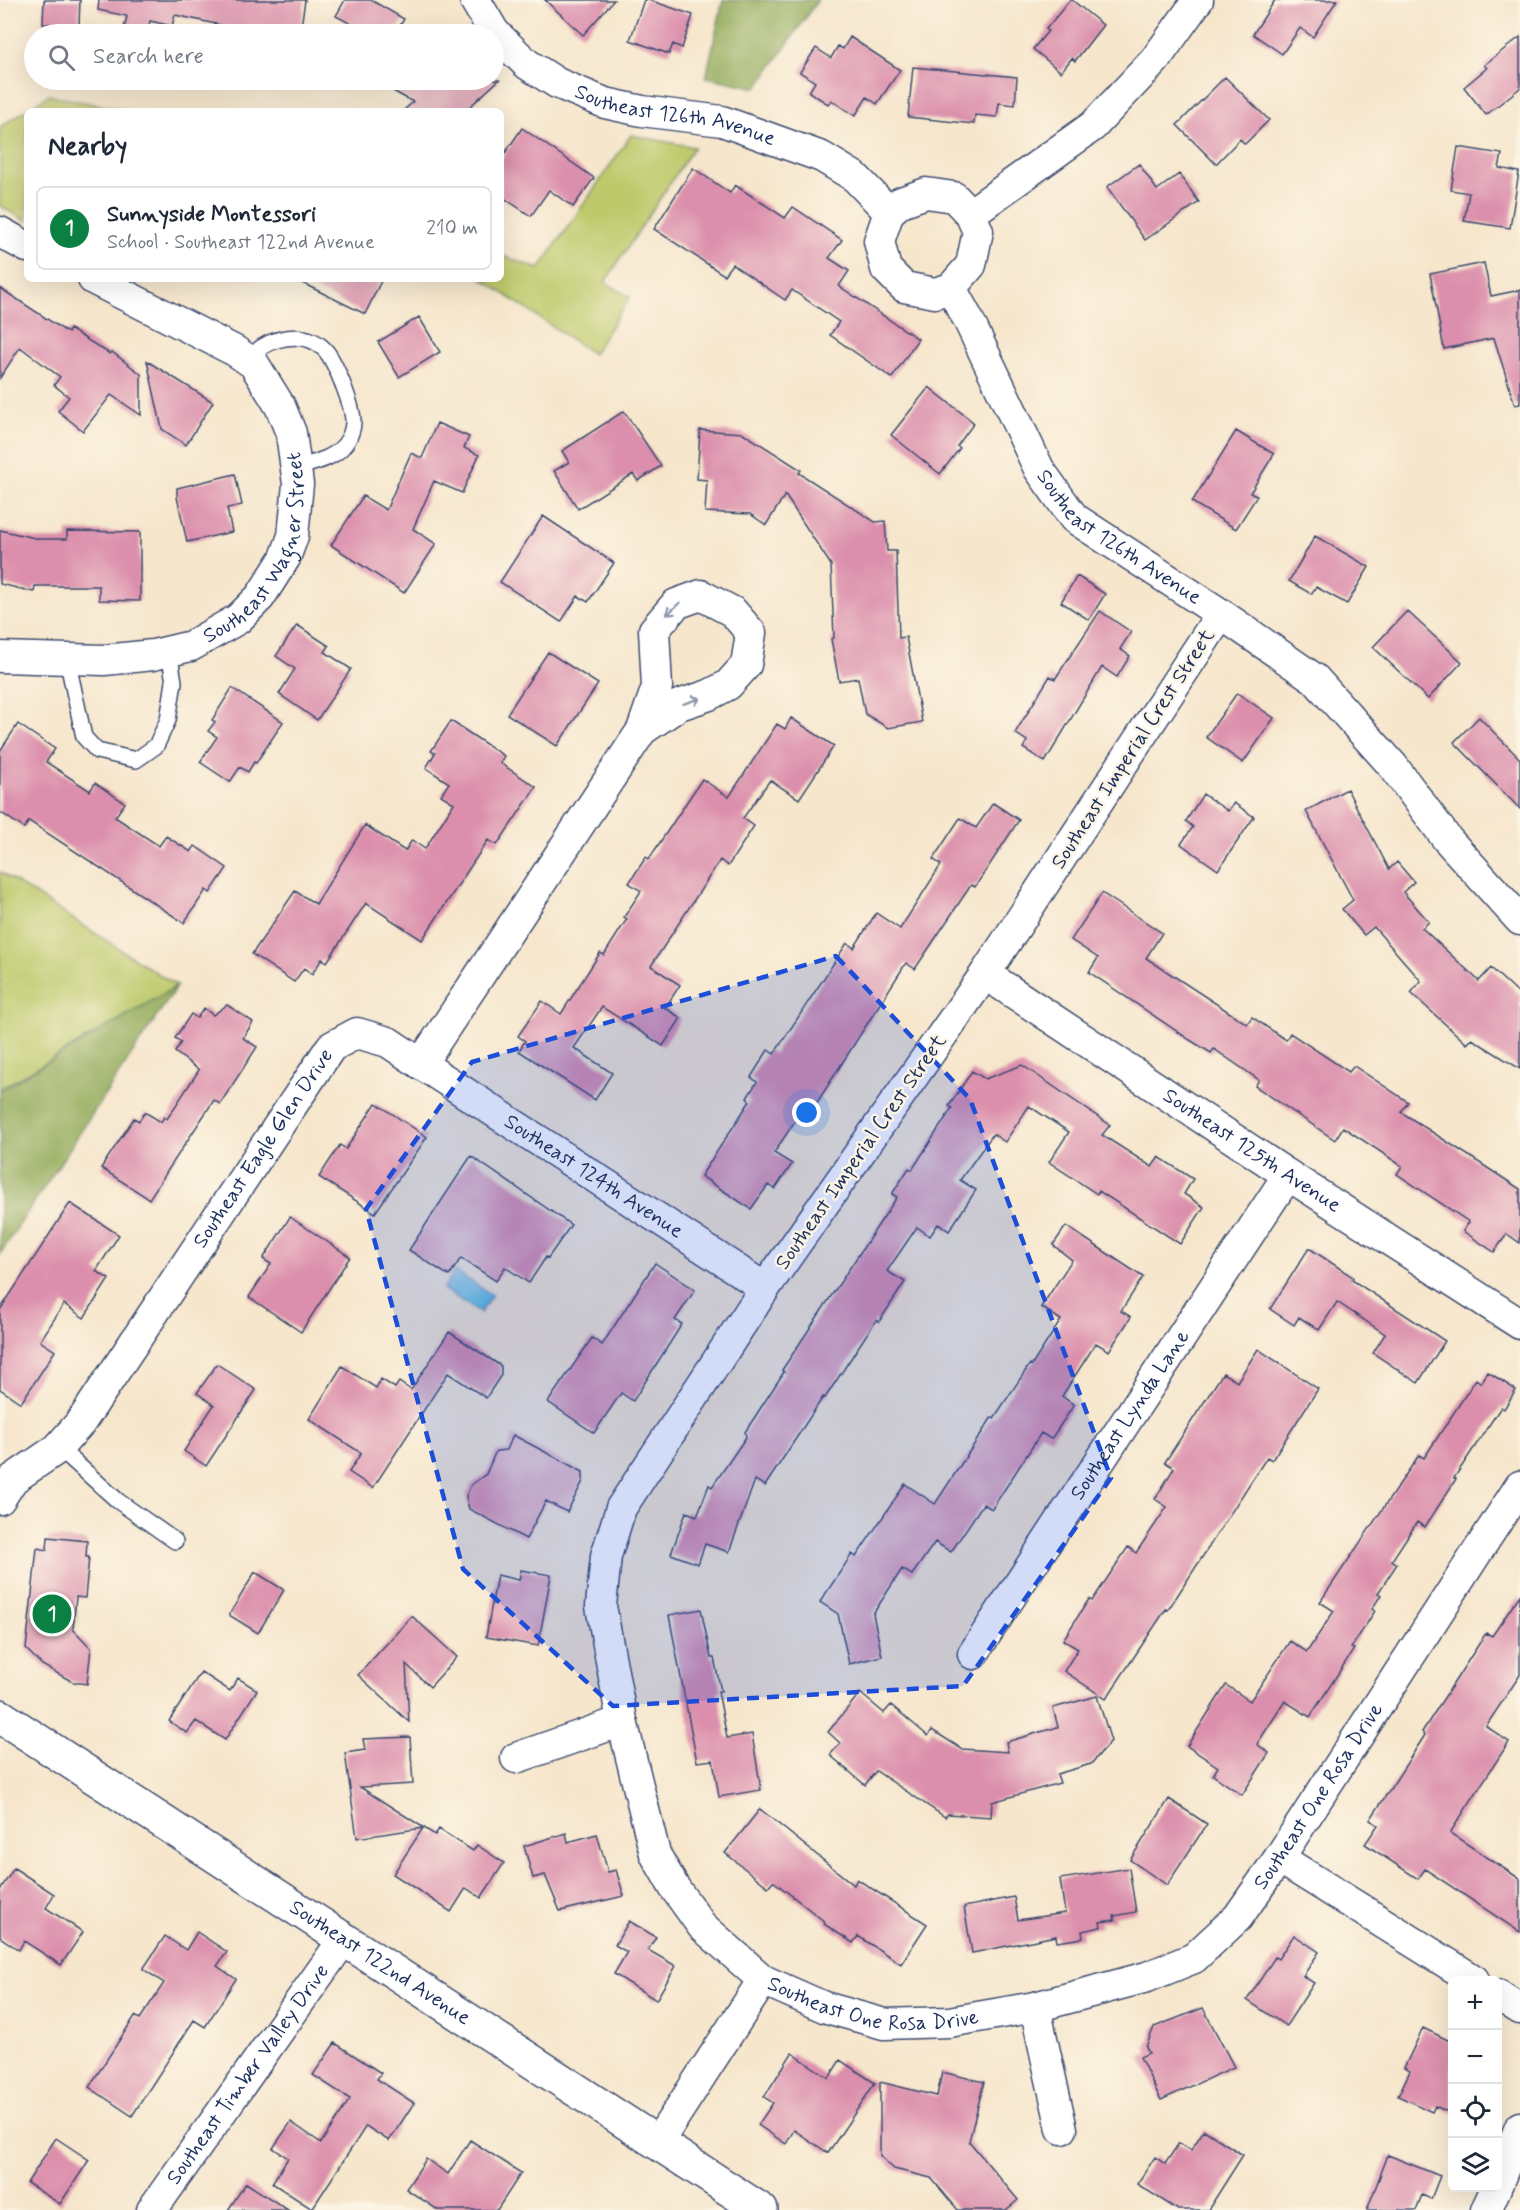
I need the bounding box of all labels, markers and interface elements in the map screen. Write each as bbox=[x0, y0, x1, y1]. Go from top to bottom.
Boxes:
search box bbox=[24, 24, 504, 90]
icon: search bbox=[45, 41, 78, 74]
text: Search here bbox=[93, 43, 204, 71]
street label: Southeast 126th Avenue bbox=[570, 78, 779, 153]
text: Nearby bbox=[48, 130, 127, 164]
text: Sunnyside Montessori bbox=[107, 201, 316, 229]
text: 1 bbox=[65, 215, 74, 242]
text: 210 m bbox=[426, 215, 478, 242]
text: School · Southeast 122nd Avenue bbox=[107, 229, 375, 256]
street label: Southeast Wagner Street bbox=[198, 450, 312, 650]
street label: Southeast 126th Avenue bbox=[1030, 464, 1207, 611]
one-way arrow bbox=[666, 602, 681, 616]
street label: Southeast Imperial Crest Street bbox=[1045, 623, 1222, 875]
one-way arrow bbox=[682, 695, 701, 706]
street label: Southeast Imperial Crest Street bbox=[769, 1028, 954, 1275]
street label: Southeast Eagle Glen Drive bbox=[187, 1043, 340, 1254]
street label: Southeast 125th Avenue bbox=[1157, 1082, 1346, 1219]
your location bbox=[792, 1098, 821, 1127]
street label: Southeast 124th Avenue bbox=[499, 1108, 689, 1245]
street label: Southeast Lynda Lane bbox=[1064, 1324, 1196, 1506]
pin: 1 bbox=[32, 1592, 72, 1636]
street label: Southeast One Rosa Drive bbox=[1247, 1698, 1390, 1895]
street label: Southeast 122nd Avenue bbox=[284, 1894, 476, 2032]
street label: Southeast Timber Valley Drive bbox=[160, 1959, 336, 2190]
street label: Southeast One Rosa Drive bbox=[763, 1970, 981, 2038]
map controls bbox=[1448, 1976, 1502, 2192]
button: + bbox=[1448, 1976, 1502, 2030]
button: − bbox=[1448, 2030, 1502, 2084]
button: locate bbox=[1448, 2084, 1502, 2138]
button: layers bbox=[1448, 2138, 1502, 2192]

